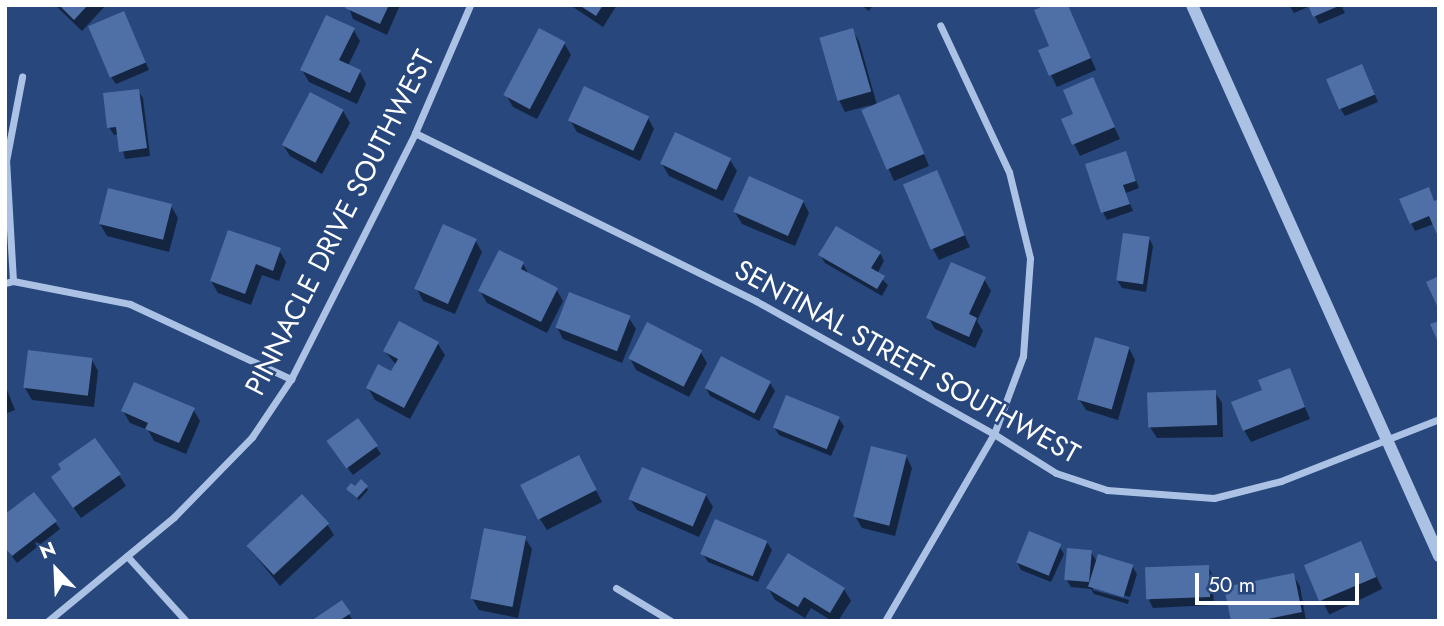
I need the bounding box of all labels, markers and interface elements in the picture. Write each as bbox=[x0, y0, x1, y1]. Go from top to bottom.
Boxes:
street label: PINNACLE DRIVE SOUTHWEST bbox=[238, 45, 442, 401]
street label: SENTINAL STREET SOUTHWEST bbox=[729, 253, 1085, 471]
north arrow bbox=[21, 535, 91, 605]
text: N bbox=[35, 535, 60, 566]
scale bar bbox=[1199, 560, 1364, 604]
text: 50 m bbox=[1208, 570, 1255, 600]

